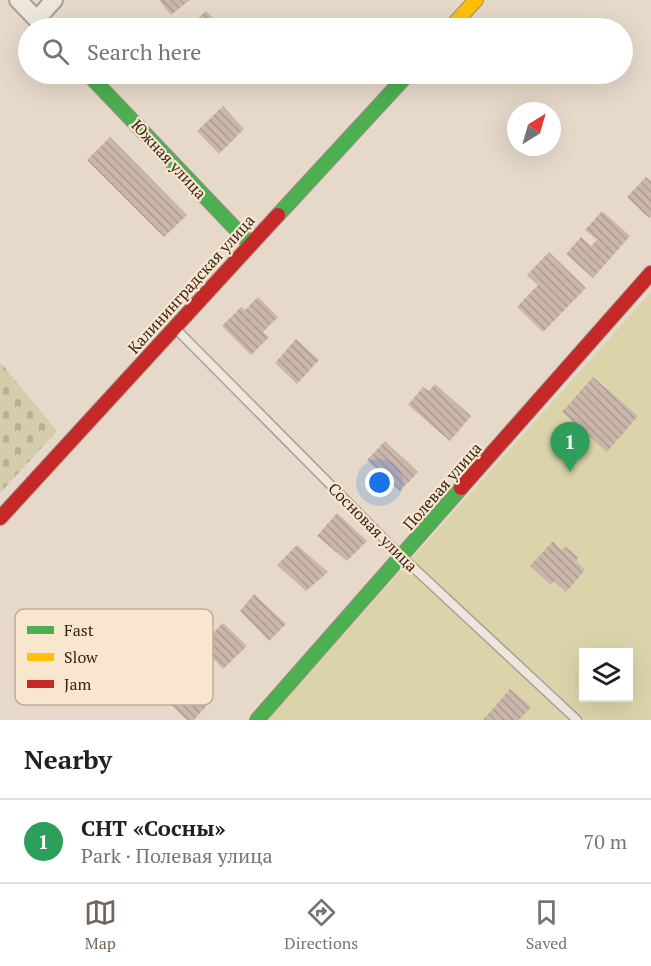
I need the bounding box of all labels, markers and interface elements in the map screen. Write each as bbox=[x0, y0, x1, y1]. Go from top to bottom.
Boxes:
search box bbox=[18, 18, 633, 84]
icon: search bbox=[39, 35, 72, 68]
text: Search here bbox=[87, 37, 201, 66]
north arrow bbox=[507, 102, 561, 156]
street label: Южная улица bbox=[126, 115, 212, 203]
street label: Калининградская улица bbox=[123, 210, 259, 358]
pin: 1 bbox=[550, 422, 590, 472]
street label: Полевая улица bbox=[398, 437, 486, 535]
your location bbox=[365, 468, 394, 497]
street label: Сосновая улица bbox=[324, 478, 422, 576]
legend bbox=[15, 609, 213, 705]
text: Fast bbox=[64, 619, 94, 641]
text: Slow bbox=[64, 646, 98, 668]
map controls bbox=[579, 648, 633, 702]
button: layers bbox=[579, 648, 633, 702]
text: Jam bbox=[64, 673, 92, 695]
text: Nearby bbox=[24, 742, 112, 776]
text: СНТ «Сосны» bbox=[81, 813, 226, 842]
text: 1 bbox=[38, 828, 49, 855]
text: 70 m bbox=[584, 828, 627, 855]
text: Park · Полевая улица bbox=[81, 842, 273, 869]
tab: Map bbox=[84, 896, 117, 954]
tab: Directions bbox=[284, 896, 358, 954]
tab: Saved bbox=[526, 896, 567, 954]

